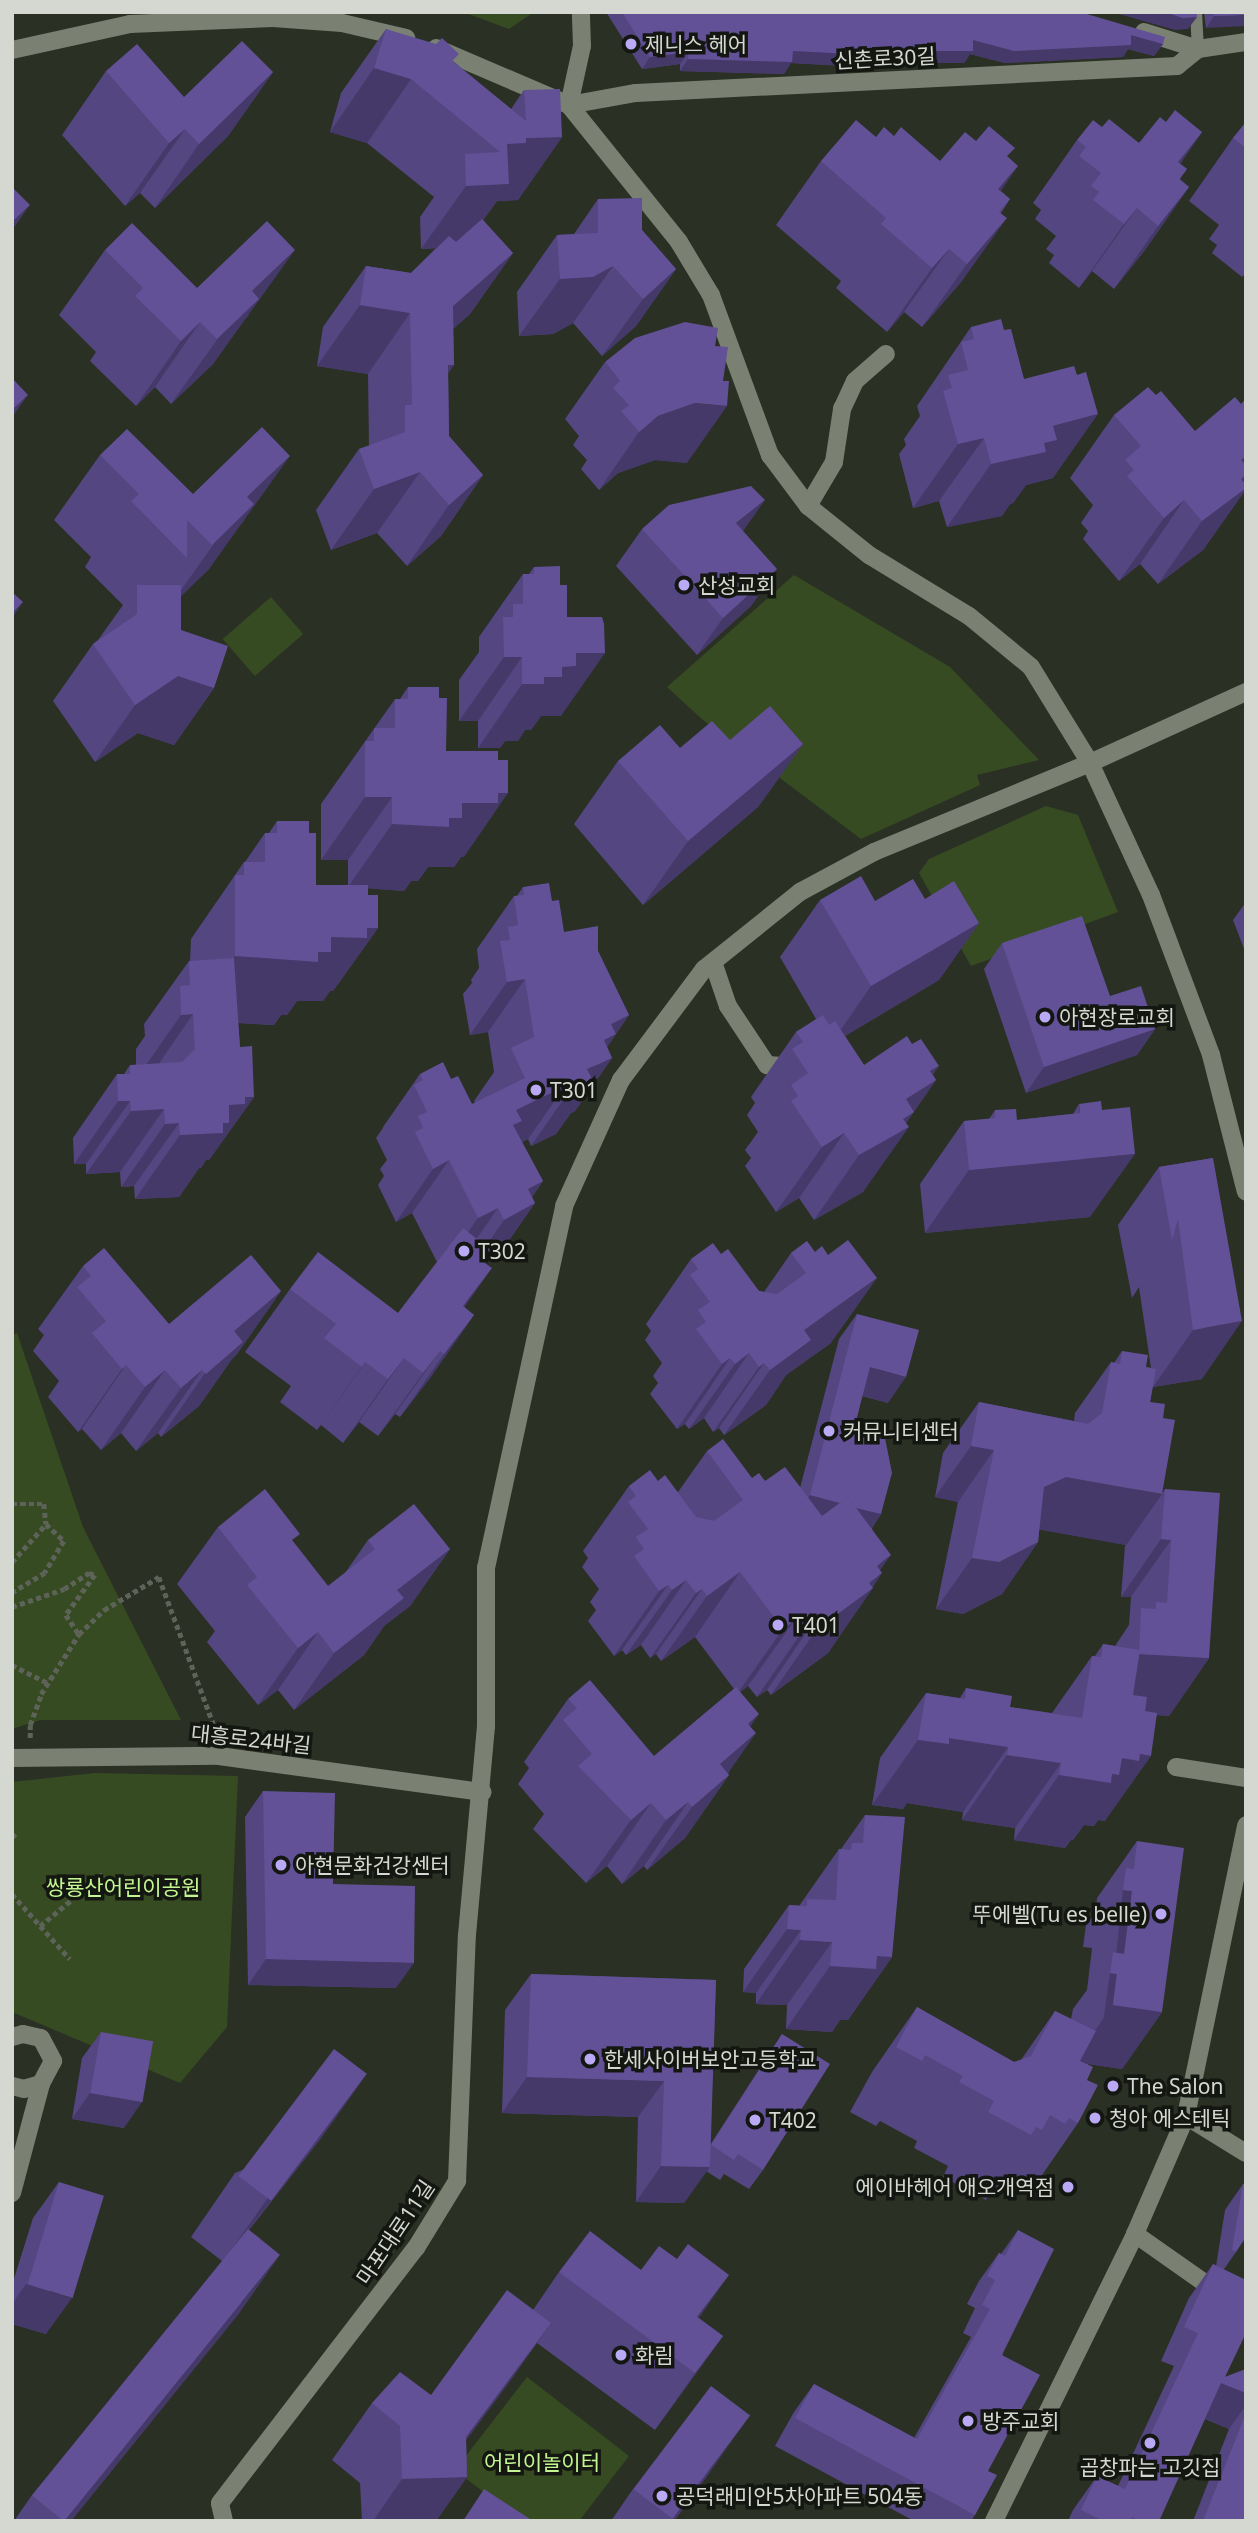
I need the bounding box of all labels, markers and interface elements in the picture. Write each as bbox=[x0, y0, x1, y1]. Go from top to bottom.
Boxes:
place label: 제니스 헤어 bbox=[645, 31, 747, 57]
marker: 제니스 헤어 bbox=[623, 36, 639, 52]
street label: 신촌로30길 bbox=[834, 43, 936, 73]
place label: 산성교회 bbox=[698, 572, 775, 598]
marker: 산성교회 bbox=[676, 577, 692, 593]
place label: 아현장로교회 bbox=[1059, 1004, 1175, 1030]
marker: 아현장로교회 bbox=[1037, 1009, 1053, 1025]
place label: T301 bbox=[550, 1077, 598, 1103]
marker: T301 bbox=[528, 1082, 544, 1098]
place label: T302 bbox=[478, 1238, 526, 1264]
marker: T302 bbox=[456, 1243, 472, 1259]
place label: 커뮤니티센터 bbox=[843, 1418, 959, 1444]
marker: 커뮤니티센터 bbox=[821, 1423, 837, 1439]
place label: T401 bbox=[792, 1612, 840, 1638]
marker: T401 bbox=[770, 1617, 786, 1633]
street label: 대흥로24바길 bbox=[190, 1720, 312, 1758]
place label: 아현문화건강센터 bbox=[295, 1852, 450, 1878]
marker: 아현문화건강센터 bbox=[273, 1857, 289, 1873]
park label: 쌍룡산어린이공원 bbox=[46, 1874, 200, 1900]
place label: 뚜에벨(Tu es belle) bbox=[973, 1901, 1147, 1927]
marker: 뚜에벨(Tu es belle) bbox=[1153, 1906, 1169, 1922]
place label: 한세사이버보안고등학교 bbox=[604, 2046, 817, 2072]
marker: 한세사이버보안고등학교 bbox=[582, 2051, 598, 2067]
place label: The Salon bbox=[1127, 2073, 1223, 2099]
marker: The Salon bbox=[1105, 2078, 1121, 2094]
place label: 청아 에스테틱 bbox=[1109, 2105, 1230, 2131]
place label: T402 bbox=[769, 2107, 817, 2133]
marker: 청아 에스테틱 bbox=[1087, 2110, 1103, 2126]
marker: T402 bbox=[747, 2112, 763, 2128]
place label: 에이바헤어 애오개역점 bbox=[855, 2174, 1054, 2200]
street label: 마포대로11길 bbox=[351, 2175, 439, 2289]
marker: 에이바헤어 애오개역점 bbox=[1060, 2179, 1076, 2195]
place label: 화림 bbox=[635, 2342, 674, 2368]
marker: 화림 bbox=[613, 2347, 629, 2363]
place label: 방주교회 bbox=[982, 2408, 1059, 2434]
marker: 방주교회 bbox=[960, 2413, 976, 2429]
marker: 곱창파는 고깃집 bbox=[1142, 2435, 1158, 2451]
park label: 어린이놀이터 bbox=[484, 2449, 600, 2475]
place label: 곱창파는 고깃집 bbox=[1080, 2454, 1220, 2480]
place label: 공덕래미안5차아파트 504동 bbox=[676, 2483, 923, 2509]
marker: 공덕래미안5차아파트 504동 bbox=[654, 2488, 670, 2504]

